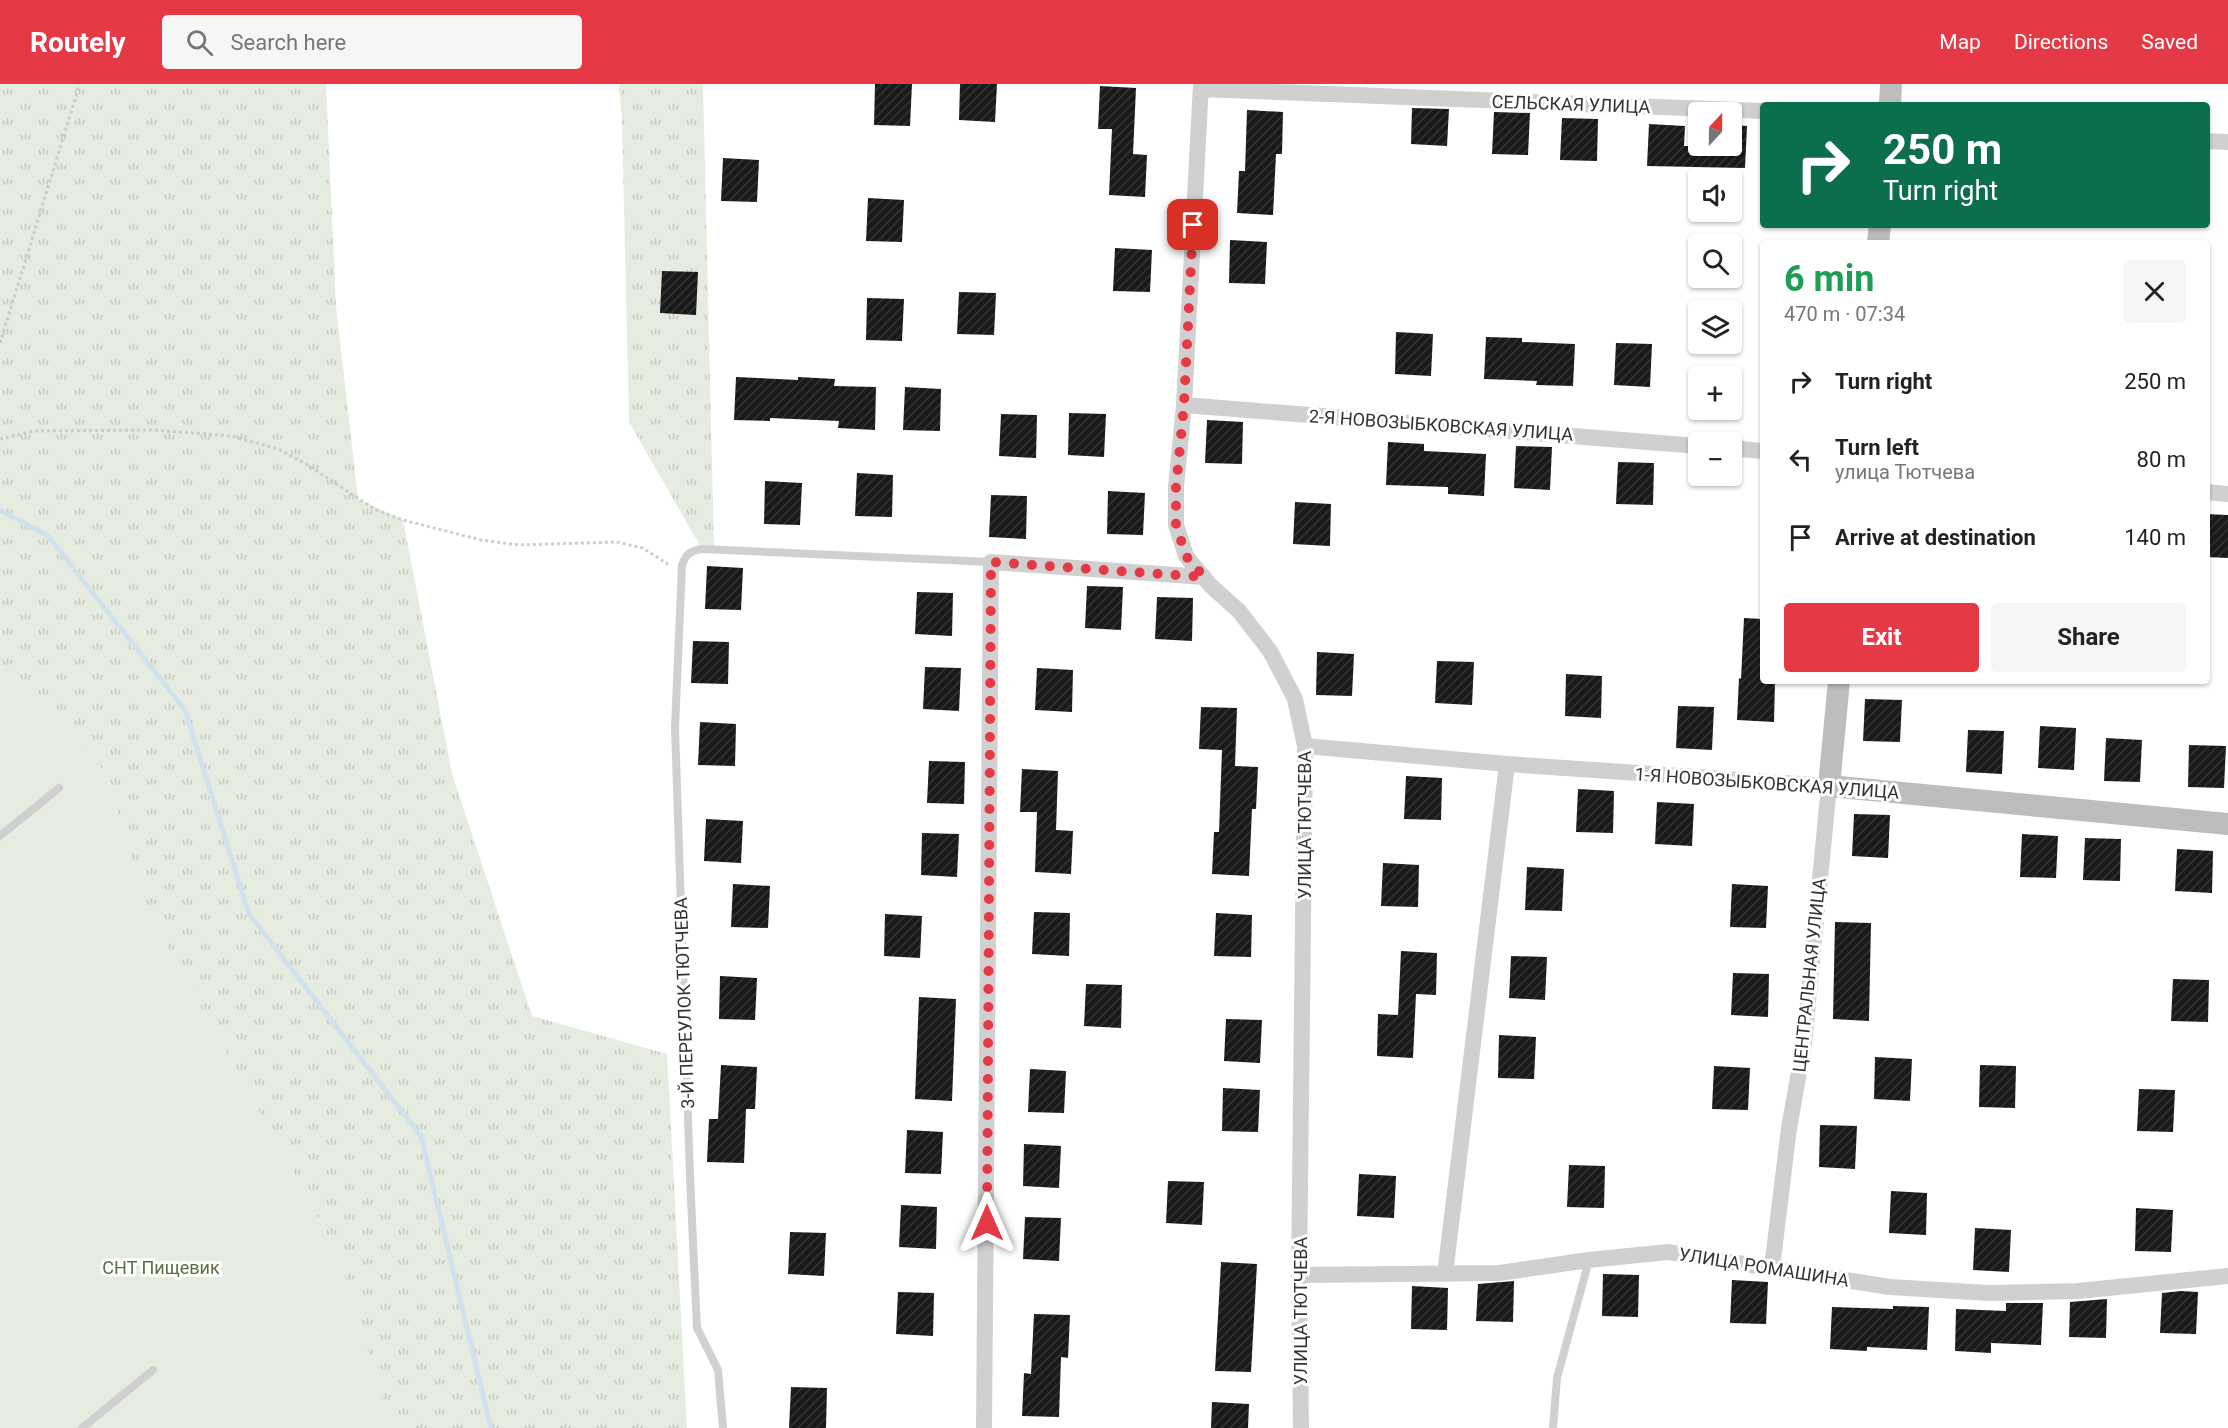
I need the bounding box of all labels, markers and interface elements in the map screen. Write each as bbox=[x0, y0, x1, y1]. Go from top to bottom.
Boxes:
search box bbox=[162, 15, 582, 69]
text: Routely bbox=[30, 26, 126, 59]
icon: search bbox=[183, 26, 216, 59]
text: Search here bbox=[231, 30, 346, 55]
text: Map bbox=[1939, 30, 1981, 54]
text: Directions bbox=[2014, 30, 2108, 54]
text: Saved bbox=[2141, 30, 2198, 54]
street label: СЕЛЬСКАЯ УЛИЦА bbox=[1491, 91, 1651, 117]
north arrow bbox=[1688, 102, 1742, 156]
map controls bbox=[1688, 102, 1742, 486]
text: 250 m bbox=[1883, 125, 2002, 174]
icon: right bbox=[1784, 126, 1862, 204]
button: sound bbox=[1688, 168, 1742, 222]
text: Turn right bbox=[1883, 175, 1998, 207]
pin bbox=[1167, 199, 1218, 250]
icon: arrive bbox=[1176, 208, 1209, 241]
button: search bbox=[1688, 234, 1742, 288]
text: 6 min bbox=[1784, 258, 1875, 300]
button: close bbox=[2123, 260, 2186, 323]
button: layers bbox=[1688, 300, 1742, 354]
text: 470 m · 07:34 bbox=[1784, 302, 1905, 326]
icon: right bbox=[1784, 365, 1817, 398]
button: + bbox=[1688, 366, 1742, 420]
text: Turn right bbox=[1835, 369, 1932, 394]
text: 250 m bbox=[2124, 369, 2186, 394]
street label: 2-Я НОВОЗЫБКОВСКАЯ УЛИЦА bbox=[1308, 405, 1574, 445]
button: − bbox=[1688, 432, 1742, 486]
text: Turn left bbox=[1835, 435, 1919, 460]
icon: left bbox=[1784, 443, 1817, 476]
text: 80 m bbox=[2137, 447, 2186, 472]
text: улица Тютчева bbox=[1835, 460, 1975, 484]
icon: arrive bbox=[1784, 521, 1817, 554]
text: Arrive at destination bbox=[1835, 525, 2036, 550]
text: 140 m bbox=[2124, 525, 2186, 550]
button: Exit bbox=[1784, 603, 1979, 672]
button: Share bbox=[1991, 603, 2186, 672]
street label: УЛИЦА ТЮТЧЕВА bbox=[1294, 751, 1315, 899]
street label: 1-Я НОВОЗЫБКОВСКАЯ УЛИЦА bbox=[1634, 763, 1900, 803]
street label: ЦЕНТРАЛЬНАЯ УЛИЦА bbox=[1788, 877, 1830, 1073]
street label: 3-Й ПЕРЕУЛОК ТЮТЧЕВА bbox=[670, 897, 698, 1109]
position arrow bbox=[955, 1191, 1019, 1255]
street label: УЛИЦА ТЮТЧЕВА bbox=[1290, 1237, 1311, 1385]
street label: УЛИЦА РОМАШИНА bbox=[1677, 1243, 1851, 1291]
park label: СНТ Пищевик bbox=[102, 1257, 220, 1278]

